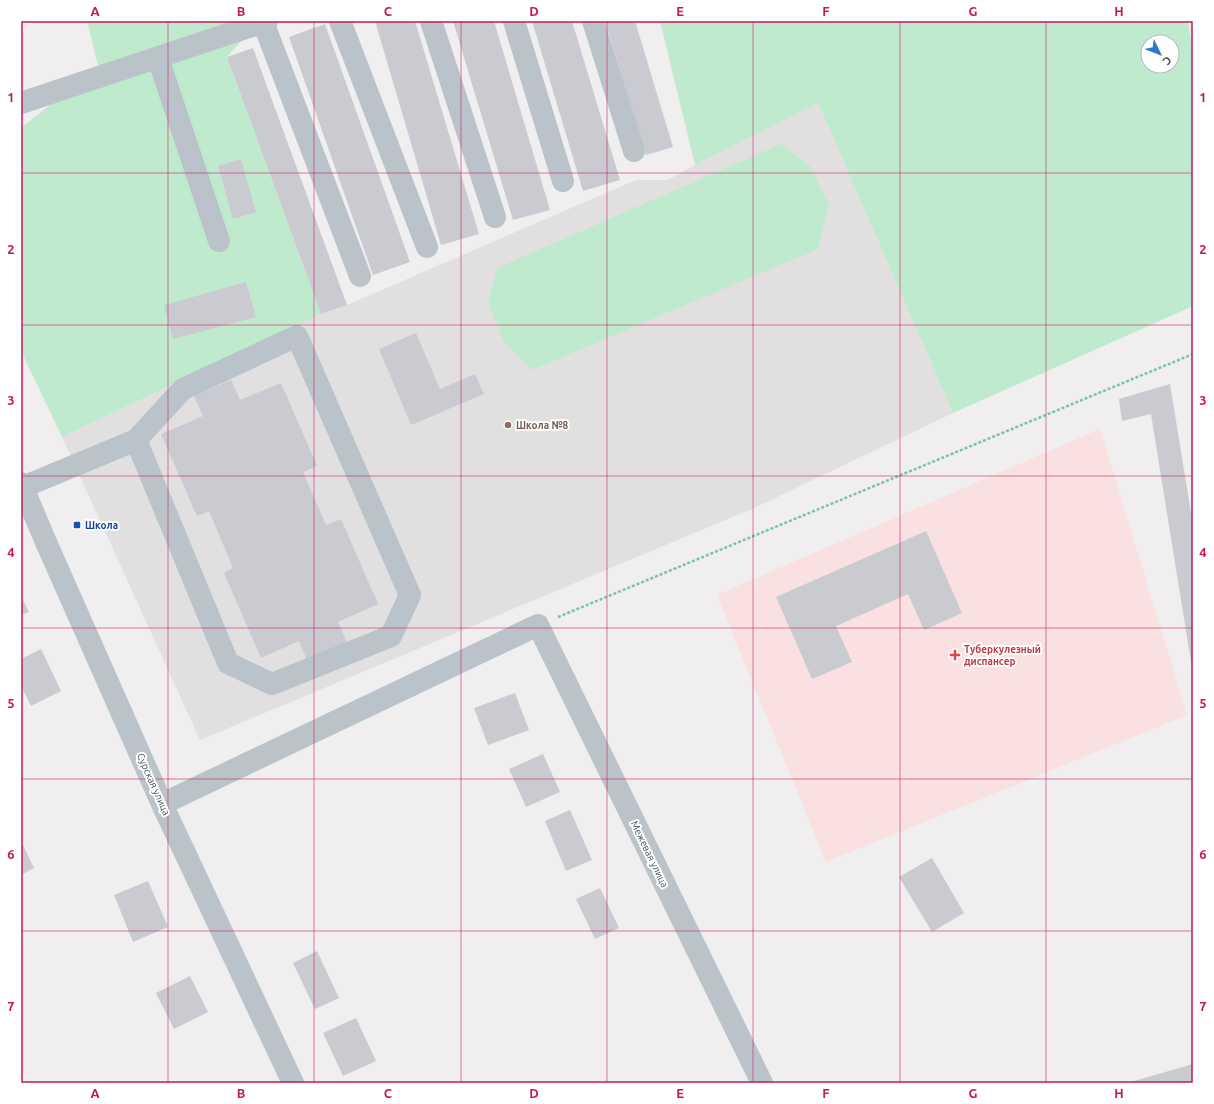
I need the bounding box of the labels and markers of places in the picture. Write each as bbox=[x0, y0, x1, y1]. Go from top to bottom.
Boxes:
marker: Школа №8 bbox=[503, 420, 513, 430]
place label: Школа №8 bbox=[516, 420, 569, 431]
marker: Школа bbox=[72, 520, 82, 530]
place label: Школа bbox=[85, 520, 118, 531]
place label: Туберкулезный диспансер bbox=[964, 644, 1041, 667]
marker: Туберкулезный диспансер bbox=[949, 649, 961, 661]

